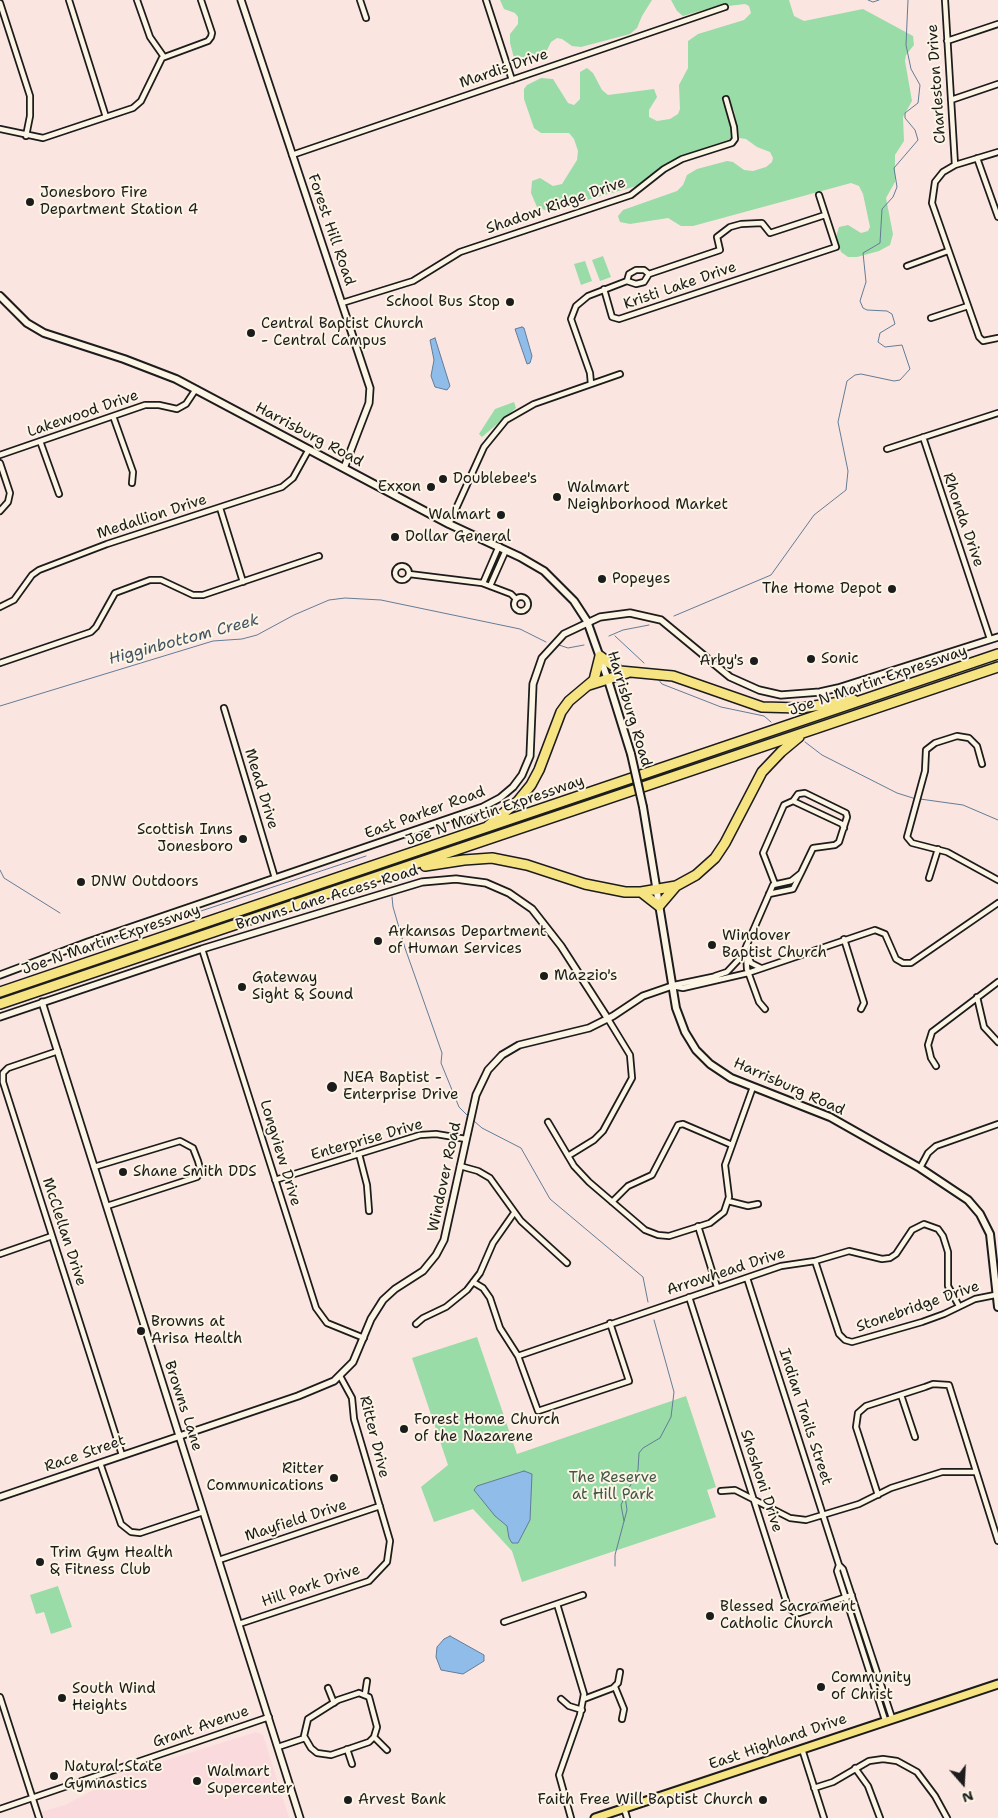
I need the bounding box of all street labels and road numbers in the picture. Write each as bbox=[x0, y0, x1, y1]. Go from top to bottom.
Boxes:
street label: Charleston Drive bbox=[924, 24, 950, 144]
street label: Mardis Drive bbox=[457, 45, 551, 93]
street label: Forest Hill Road bbox=[303, 172, 359, 288]
street label: Shadow Ridge Drive bbox=[484, 174, 628, 238]
street label: Kristi Lake Drive bbox=[621, 258, 739, 314]
street label: Lakewood Drive bbox=[25, 387, 141, 441]
street label: Harrisburg Road bbox=[252, 399, 366, 471]
street label: Rhonda Drive bbox=[938, 471, 988, 569]
street label: Medallion Drive bbox=[95, 491, 209, 543]
street label: Joe N Martin Expressway bbox=[786, 642, 970, 720]
street label: Harrisburg Road bbox=[603, 649, 655, 769]
street label: Mead Drive bbox=[240, 747, 282, 831]
street label: Joe N Martin Expressway bbox=[403, 772, 587, 850]
street label: East Parker Road bbox=[362, 783, 488, 843]
street label: Browns Lane Access Road bbox=[234, 862, 420, 934]
street label: Joe N Martin Expressway bbox=[19, 901, 203, 979]
street label: Harrisburg Road bbox=[730, 1054, 848, 1120]
street label: Longview Drive bbox=[255, 1098, 305, 1208]
street label: Enterprise Drive bbox=[309, 1115, 425, 1165]
street label: Windover Road bbox=[425, 1121, 465, 1233]
street label: McClellan Drive bbox=[38, 1176, 90, 1288]
street label: Arrowhead Drive bbox=[664, 1244, 788, 1300]
street label: Stonebridge Drive bbox=[854, 1277, 982, 1337]
street label: Indian Trails Street bbox=[774, 1346, 836, 1488]
street label: Browns Lane bbox=[160, 1359, 206, 1453]
street label: Ritter Drive bbox=[355, 1394, 393, 1480]
street label: Shoshoni Drive bbox=[736, 1427, 786, 1535]
street label: Race Street bbox=[42, 1432, 128, 1476]
street label: Mayfield Drive bbox=[243, 1496, 349, 1546]
street label: Hill Park Drive bbox=[259, 1561, 363, 1611]
street label: Grant Avenue bbox=[151, 1702, 251, 1752]
street label: East Highland Drive bbox=[707, 1710, 849, 1774]

